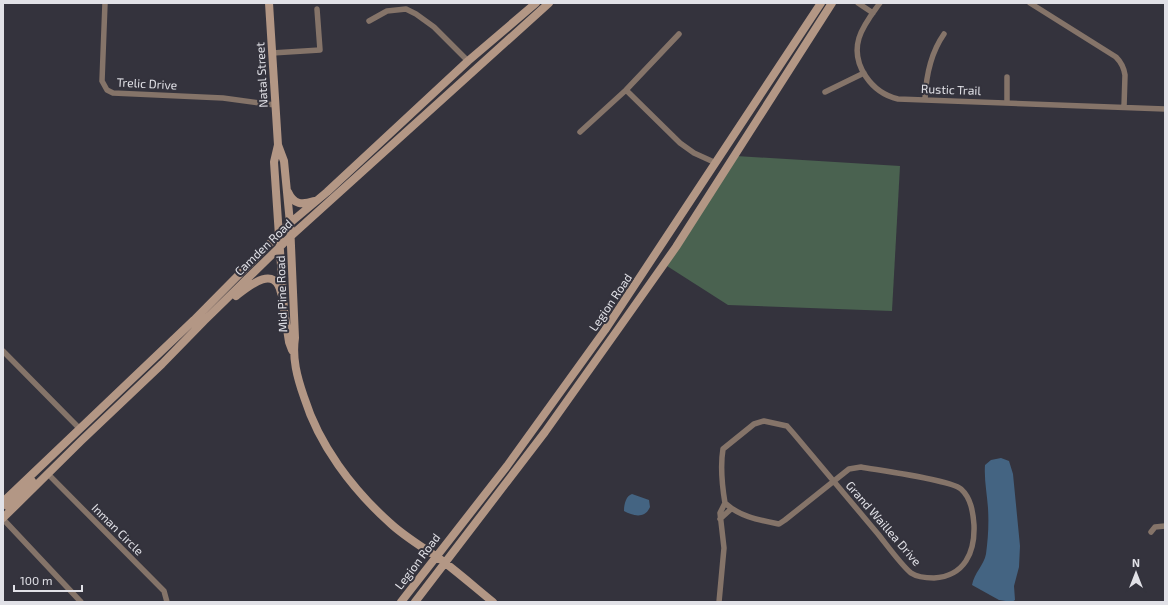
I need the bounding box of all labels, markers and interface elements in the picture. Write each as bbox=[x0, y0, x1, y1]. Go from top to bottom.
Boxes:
street label: Natal Street bbox=[252, 42, 270, 108]
street label: Trelic Drive bbox=[116, 74, 178, 92]
street label: Rustic Trail bbox=[921, 81, 982, 97]
street label: Camden Road bbox=[231, 216, 295, 278]
street label: Mid Pine Road bbox=[273, 255, 289, 333]
street label: Legion Road bbox=[586, 271, 634, 333]
street label: Grand Waillea Drive bbox=[843, 478, 925, 568]
street label: Inman Circle bbox=[89, 500, 147, 558]
street label: Legion Road bbox=[391, 530, 443, 592]
north arrow bbox=[1116, 553, 1156, 593]
text: N bbox=[1132, 556, 1140, 569]
scale bar bbox=[14, 567, 82, 593]
text: 100 m bbox=[20, 573, 52, 587]

